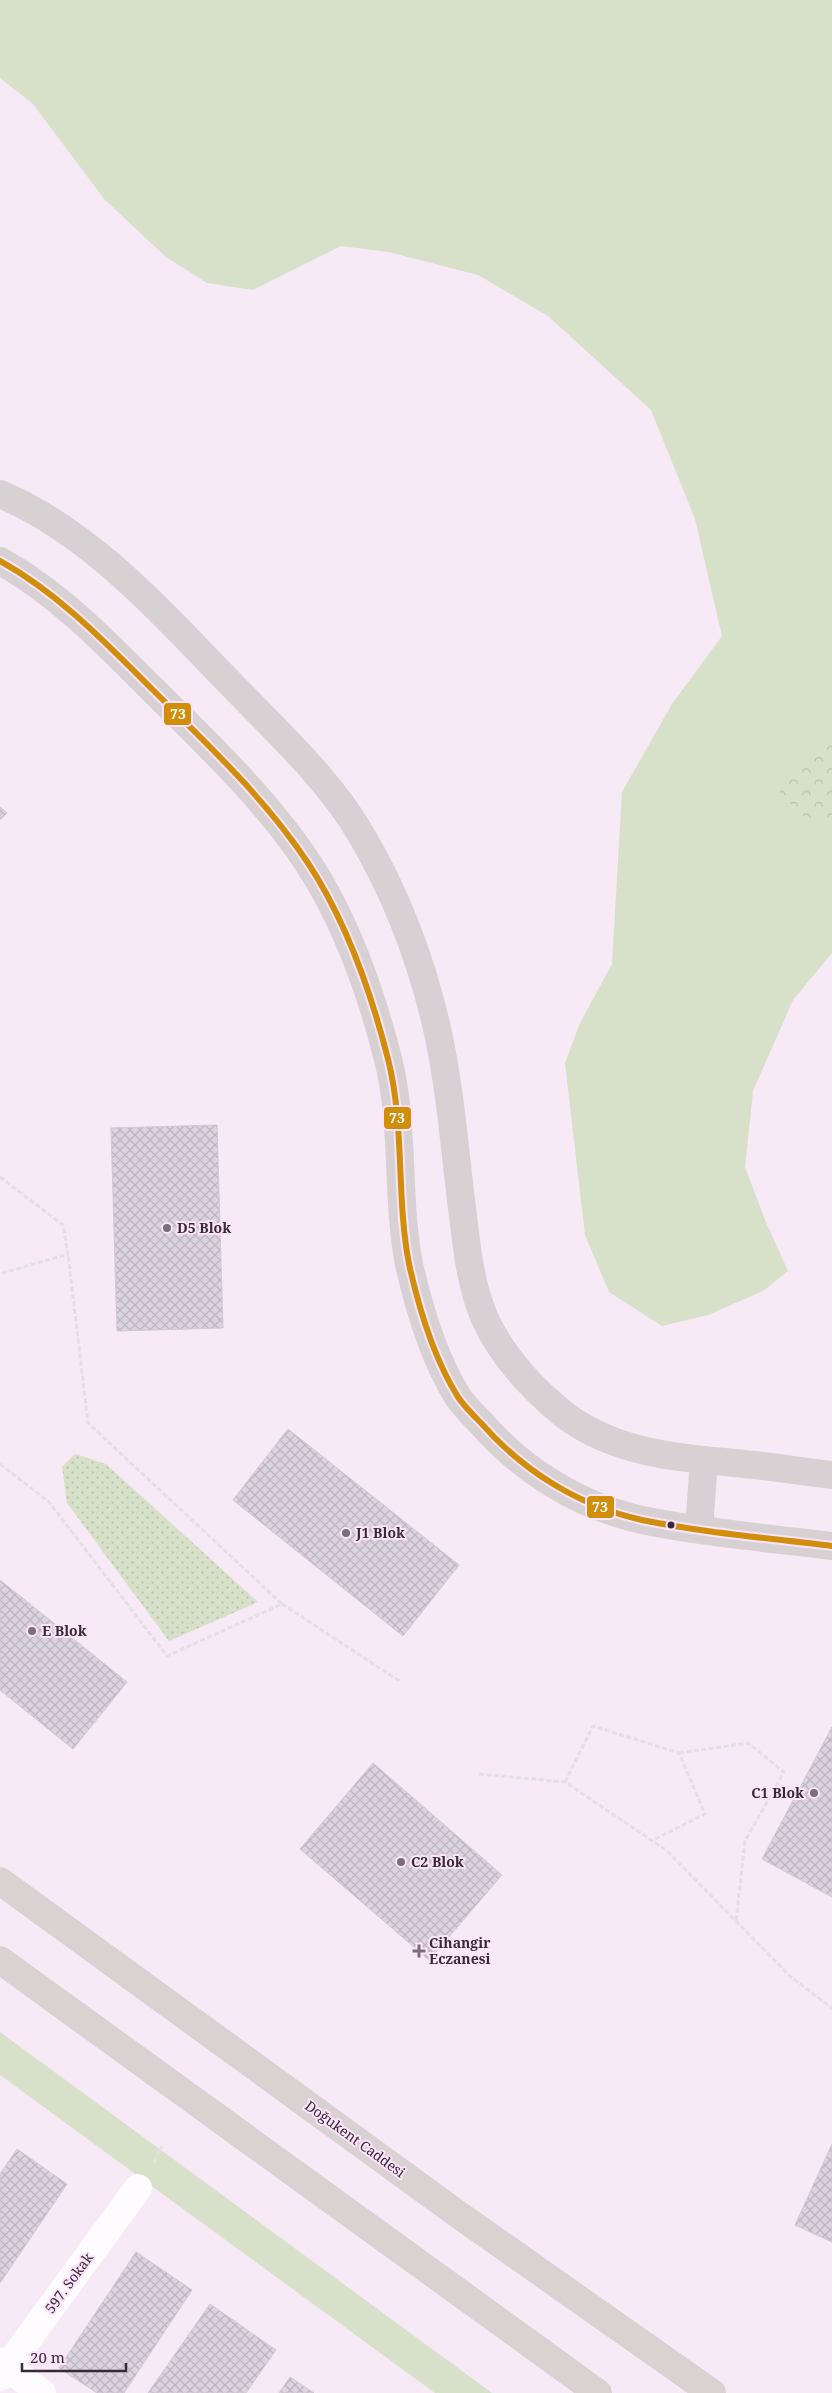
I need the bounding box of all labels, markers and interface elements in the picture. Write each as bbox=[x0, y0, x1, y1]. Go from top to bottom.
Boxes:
line badge: 73 bbox=[163, 702, 192, 726]
text: 73 bbox=[170, 704, 186, 723]
line badge: 73 bbox=[383, 1106, 412, 1130]
text: 73 bbox=[389, 1108, 405, 1127]
place label: D5 Blok bbox=[177, 1218, 231, 1237]
marker: D5 Blok bbox=[161, 1222, 173, 1234]
line badge: 73 bbox=[586, 1495, 615, 1519]
text: 73 bbox=[592, 1497, 608, 1516]
unlabelled marker bbox=[666, 1520, 676, 1530]
place label: J1 Blok bbox=[355, 1523, 405, 1542]
marker: J1 Blok bbox=[340, 1527, 352, 1539]
place label: E Blok bbox=[42, 1621, 87, 1640]
marker: E Blok bbox=[26, 1625, 38, 1637]
place label: C1 Blok bbox=[751, 1783, 804, 1802]
marker: C1 Blok bbox=[808, 1787, 820, 1799]
place label: C2 Blok bbox=[411, 1852, 464, 1871]
marker: C2 Blok bbox=[395, 1856, 407, 1868]
place label: Cihangir Eczanesi bbox=[429, 1933, 491, 1968]
marker: Cihangir Eczanesi bbox=[413, 1945, 425, 1957]
street label: Doğukent Caddesi bbox=[301, 2096, 410, 2182]
street label: 597. Sokak bbox=[40, 2248, 97, 2317]
scale bar bbox=[22, 2340, 126, 2372]
text: 20 m bbox=[30, 2347, 65, 2367]

